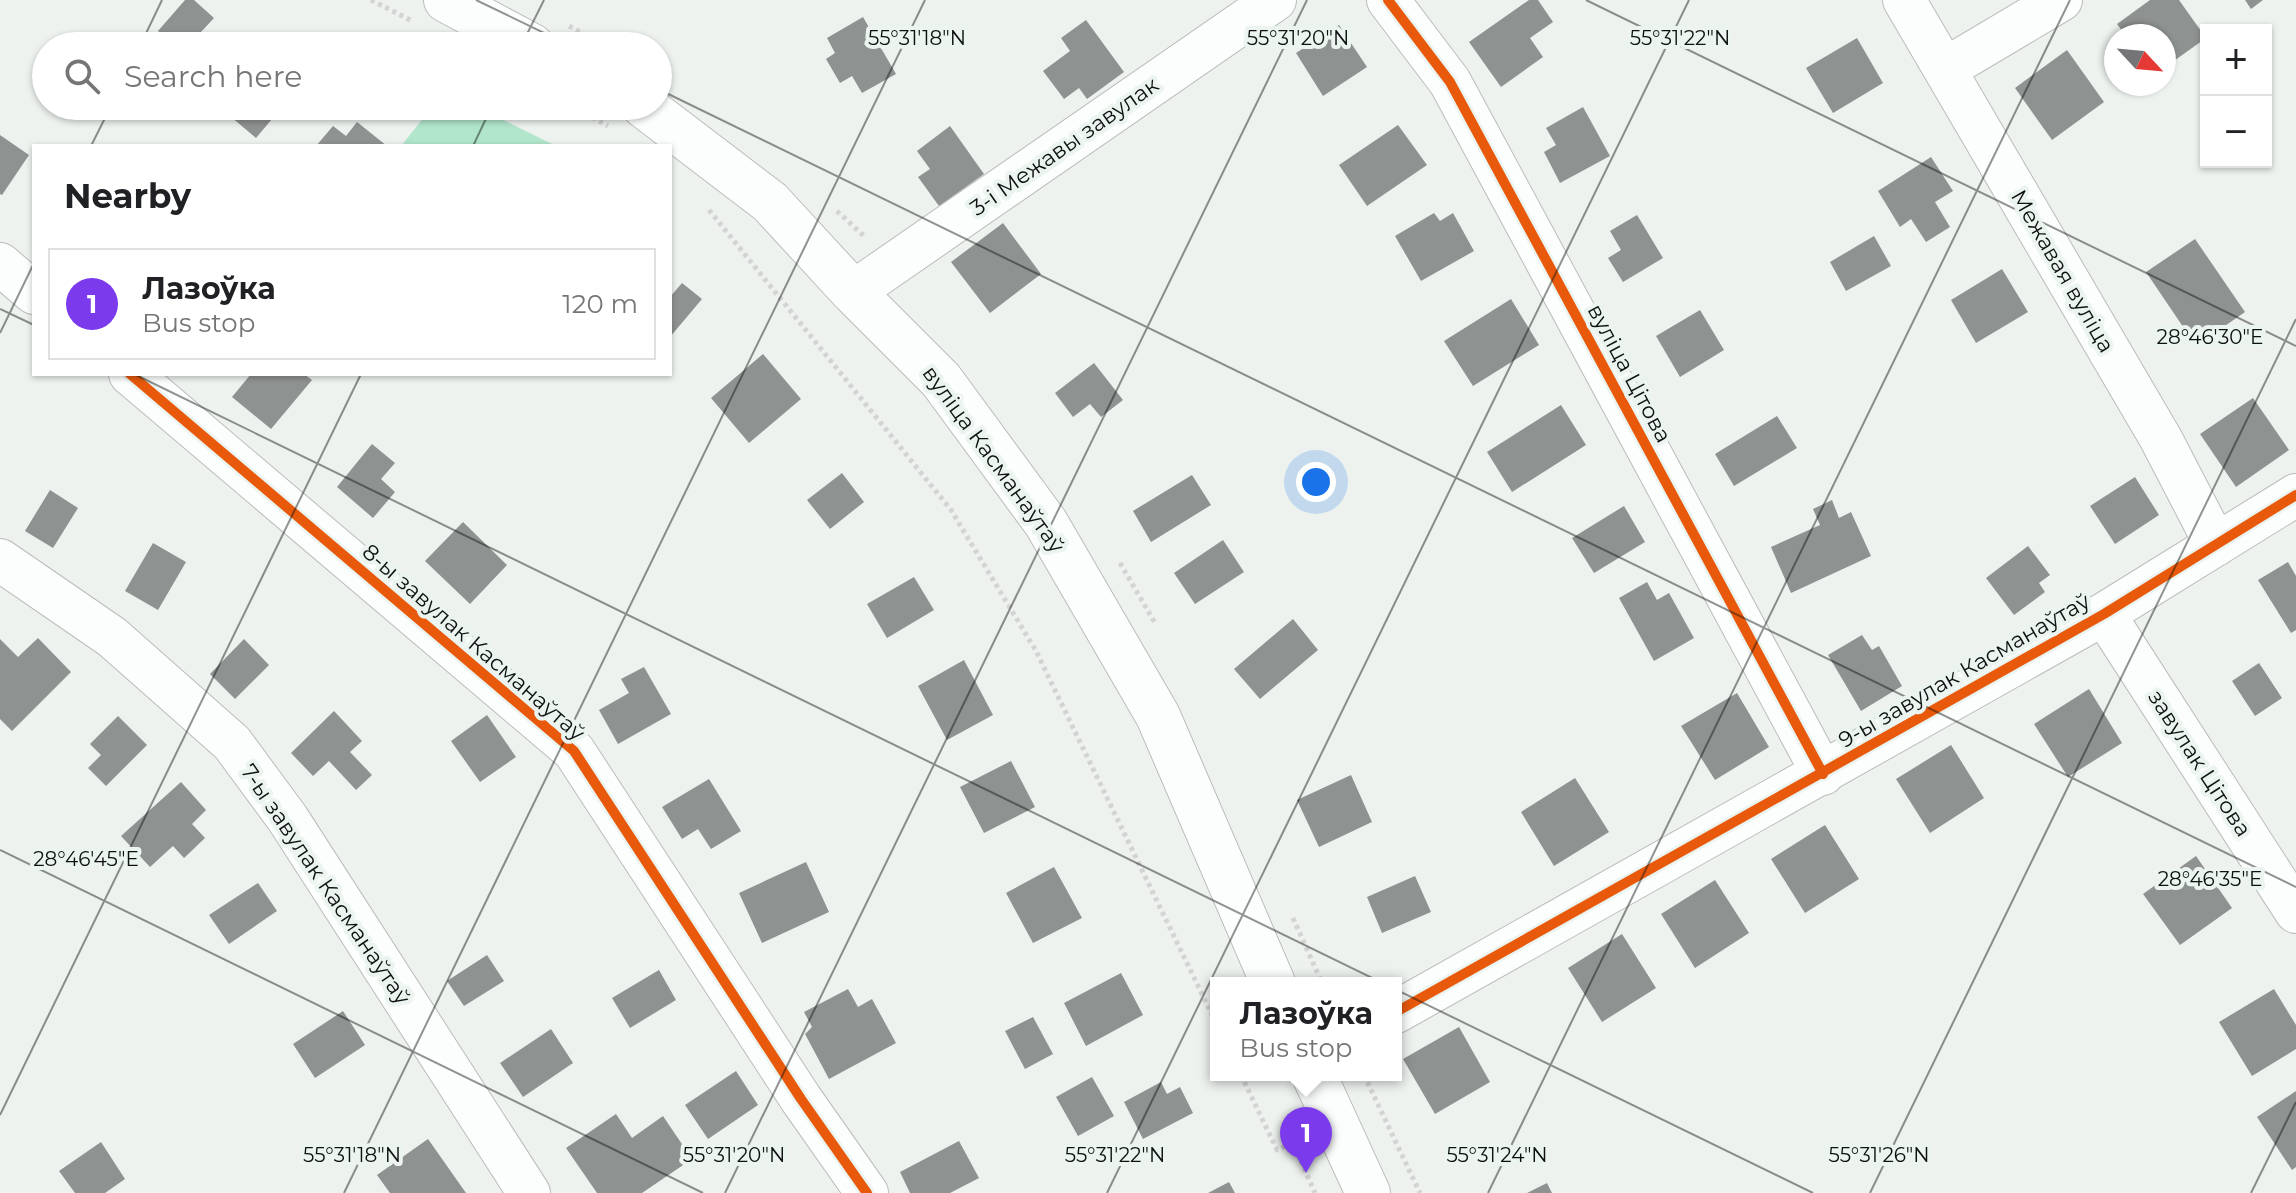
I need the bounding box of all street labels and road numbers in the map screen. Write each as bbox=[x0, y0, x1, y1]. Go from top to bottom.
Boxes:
street label: 3-і Межавы завулак bbox=[965, 71, 1164, 222]
street label: Межавая вуліца bbox=[2005, 185, 2120, 357]
street label: вуліца Цітова bbox=[1582, 299, 1677, 447]
street label: вуліца Касманаўтаў bbox=[917, 360, 1071, 559]
street label: 8-ы завулак Касманаўтаў bbox=[357, 538, 591, 747]
street label: 9-ы завулак Касманаўтаў bbox=[1834, 587, 2095, 754]
street label: завулак Цітова bbox=[2142, 685, 2257, 842]
street label: 7-ы завулак Касманаўтаў bbox=[235, 759, 417, 1010]

